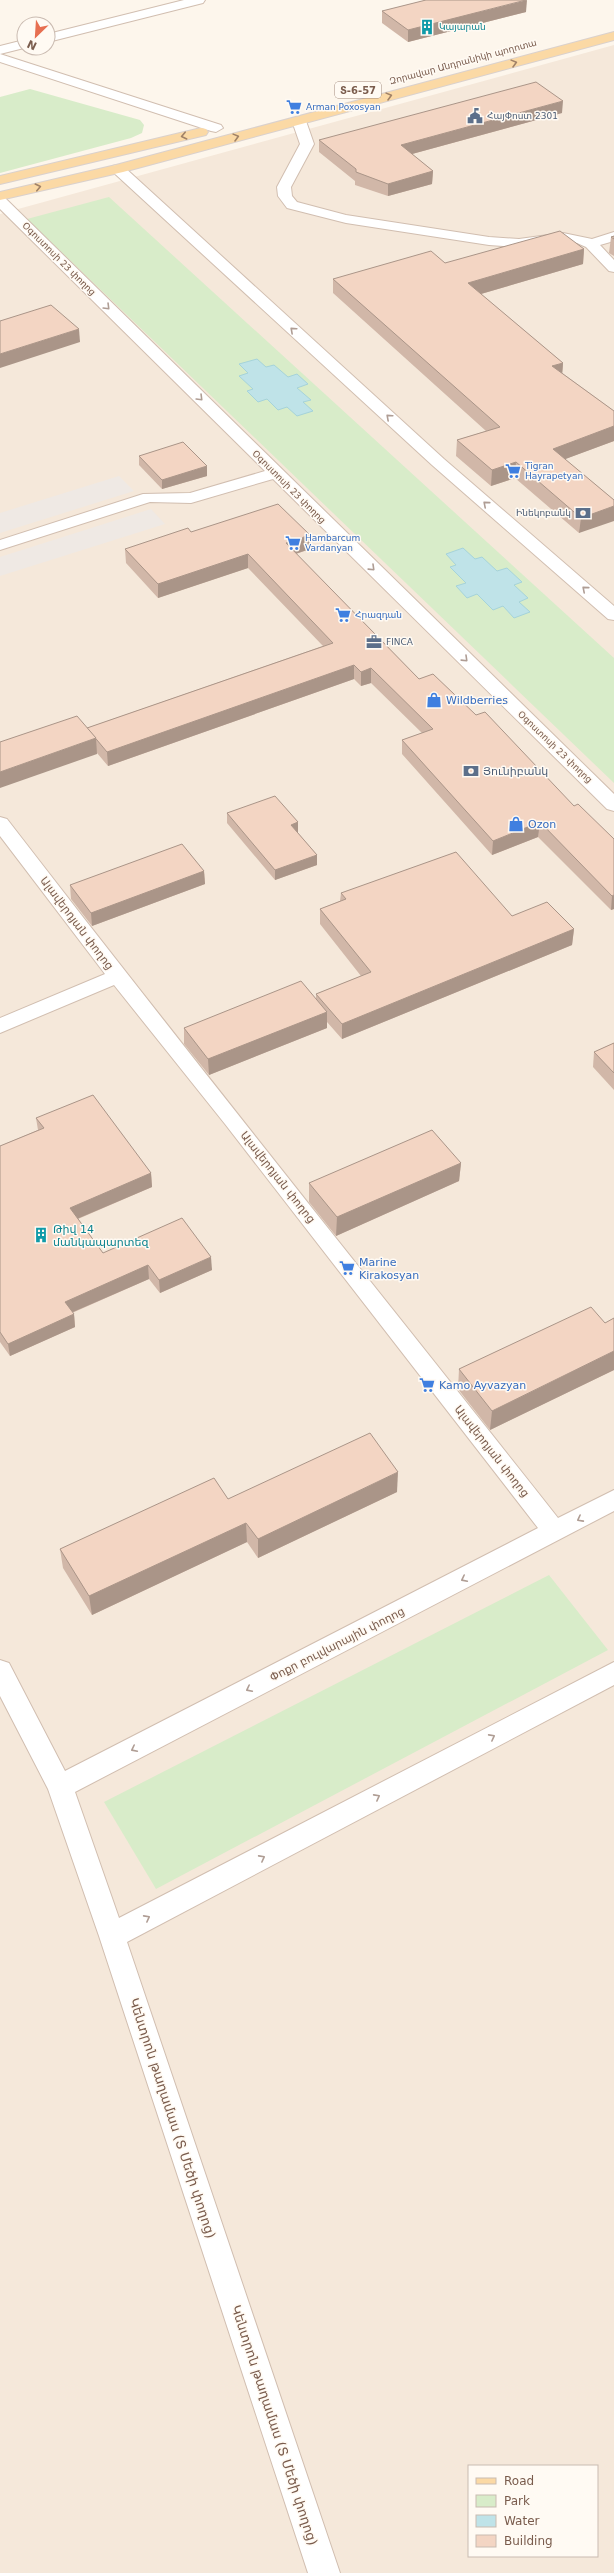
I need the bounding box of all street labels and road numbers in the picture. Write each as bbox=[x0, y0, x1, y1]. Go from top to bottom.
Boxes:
street label: Զորավար Անդրանիկի պողոտա bbox=[388, 37, 538, 87]
road number: Տ-6-57 bbox=[335, 82, 381, 98]
street label: Օգոստոսի 23 փողոց bbox=[20, 220, 98, 298]
street label: Օգոստոսի 23 փողոց bbox=[250, 448, 328, 526]
street label: Օգոստոսի 23 փողոց bbox=[516, 709, 594, 785]
street label: Ալավերդյան փողոց bbox=[37, 874, 116, 972]
street label: Ալավերդյան փողոց bbox=[238, 1129, 318, 1226]
street label: Ալավերդյան փողոց bbox=[452, 1403, 532, 1500]
street label: Փոքր բուլվարային փողոց bbox=[268, 1605, 407, 1684]
street label: Կենտրոն թաղամաս (Տ Մեծի փողոց) bbox=[126, 1996, 219, 2240]
street label: Կենտրոն թաղամաս (Տ Մեծի փողոց) bbox=[228, 2303, 321, 2547]

